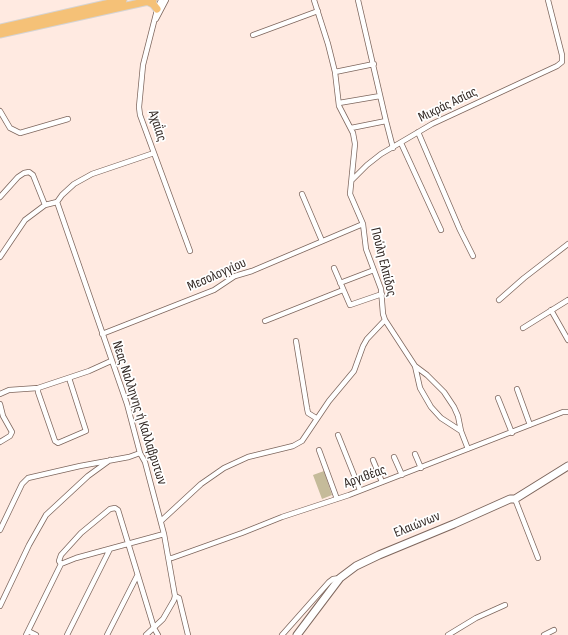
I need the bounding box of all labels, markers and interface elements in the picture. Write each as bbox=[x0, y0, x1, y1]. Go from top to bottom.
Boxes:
street label: Μικράς Ασίας bbox=[416, 84, 480, 126]
street label: Αχαΐας bbox=[144, 108, 170, 144]
street label: Πούλη Ελπίδος bbox=[366, 226, 400, 298]
street label: Μεσολογγίου bbox=[185, 255, 249, 295]
street label: Νεας Nαλληνης ή Καλλαβρυτων bbox=[108, 339, 170, 487]
street label: Αργιθέας bbox=[342, 462, 388, 492]
street label: Ελαιώνων bbox=[391, 508, 443, 542]

